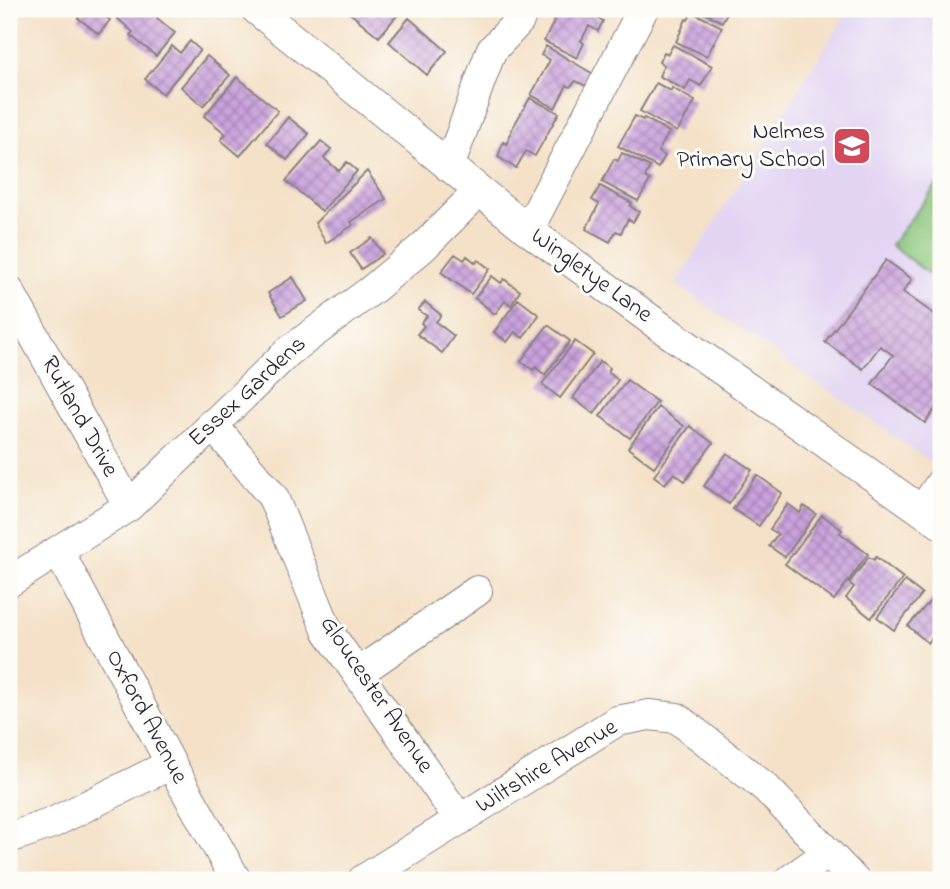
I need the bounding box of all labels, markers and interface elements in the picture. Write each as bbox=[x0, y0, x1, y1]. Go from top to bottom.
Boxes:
place label: Nelmes Primary School bbox=[677, 115, 825, 179]
school or university icon: Nelmes Primary School bbox=[831, 125, 873, 167]
street label: Wingletye Lane bbox=[522, 220, 659, 333]
street label: Essex Gardens bbox=[181, 328, 315, 456]
street label: Rutland Drive bbox=[31, 350, 127, 484]
street label: Gloucester Avenue bbox=[310, 609, 442, 781]
street label: Oxford Avenue bbox=[96, 644, 196, 790]
street label: Wiltshire Avenue bbox=[469, 711, 625, 823]

